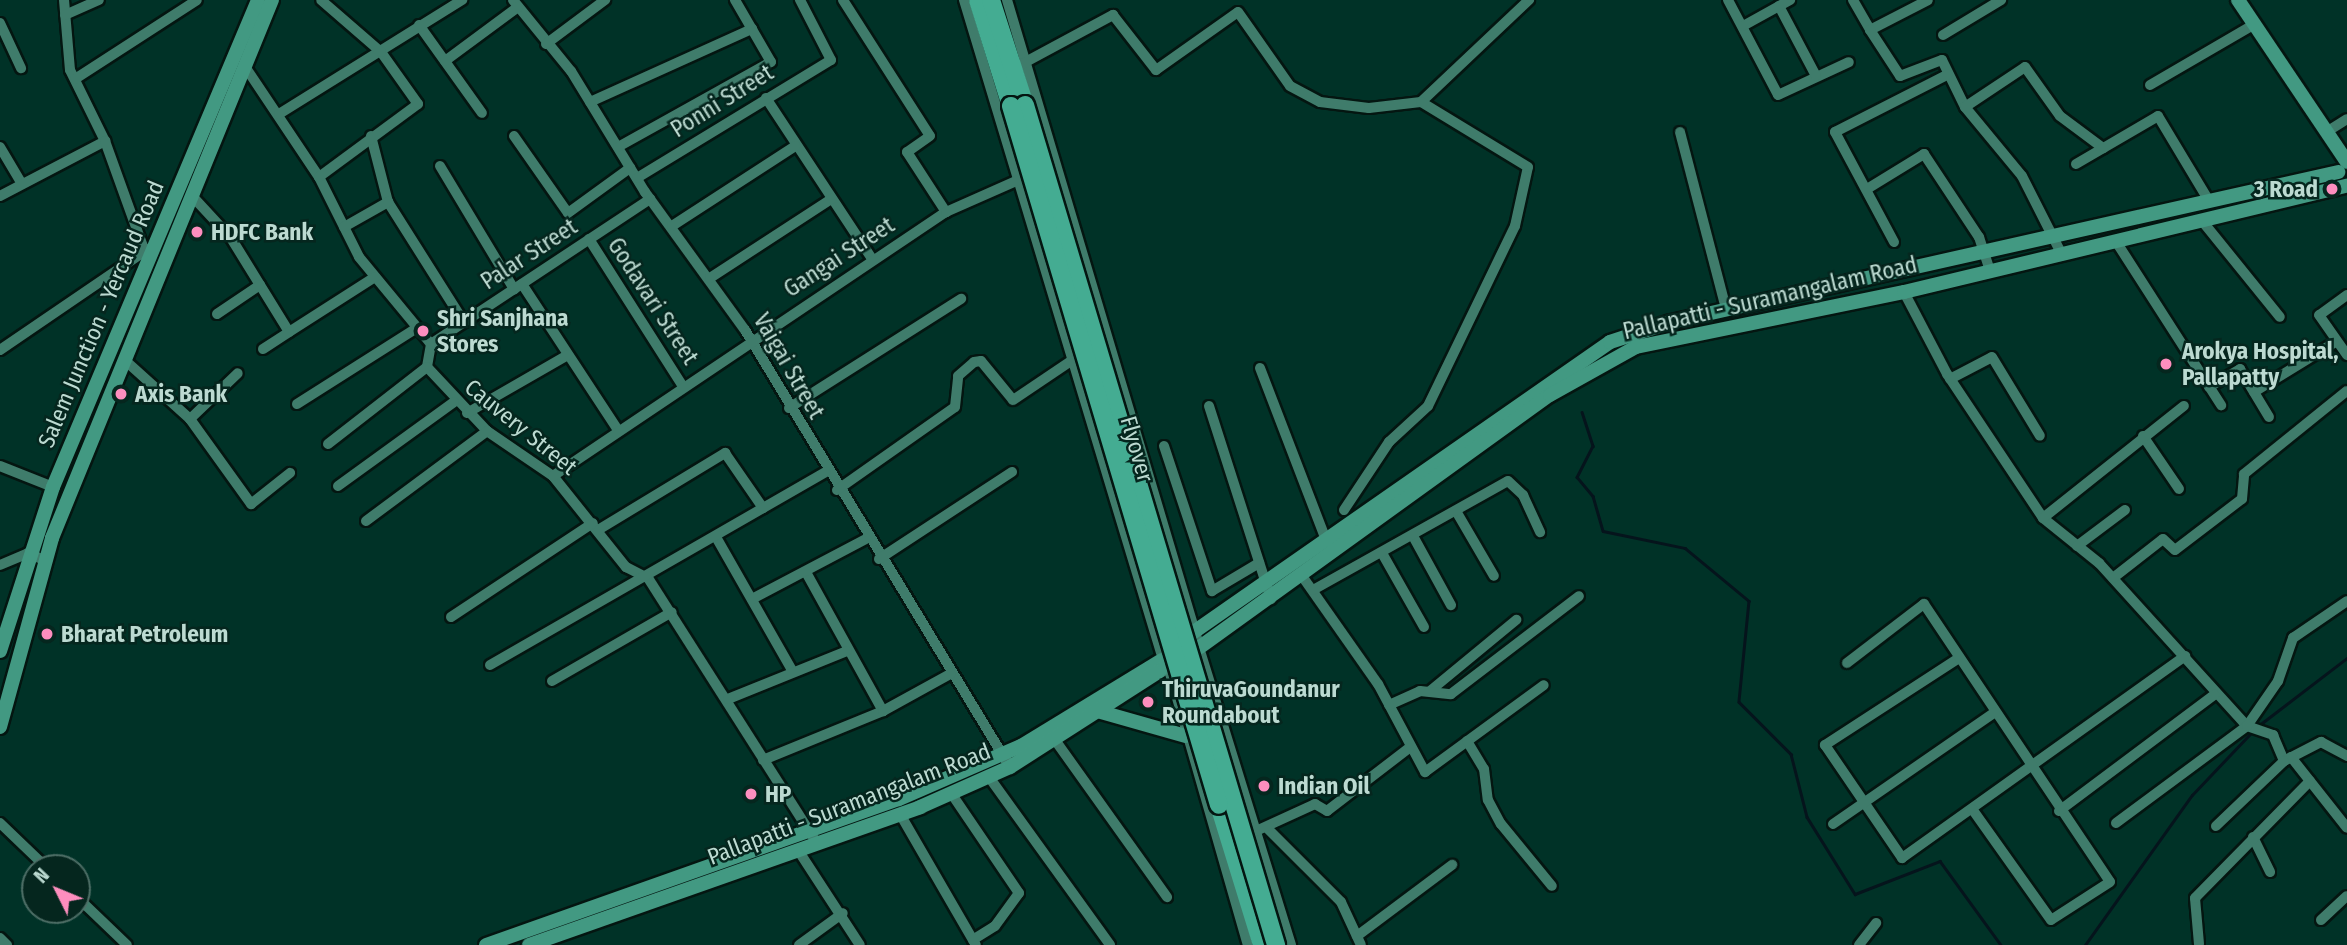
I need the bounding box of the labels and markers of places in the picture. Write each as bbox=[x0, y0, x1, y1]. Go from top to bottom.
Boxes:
place label: 3 Road bbox=[2254, 175, 2318, 203]
marker: 3 Road bbox=[2324, 181, 2340, 197]
place label: HDFC Bank bbox=[211, 218, 313, 246]
marker: HDFC Bank bbox=[189, 224, 205, 240]
place label: Shri Sanjhana Stores bbox=[437, 304, 568, 358]
marker: Shri Sanjhana Stores bbox=[415, 323, 431, 339]
place label: Arokya Hospital, Pallapatty bbox=[2182, 337, 2338, 391]
marker: Arokya Hospital, Pallapatty bbox=[2156, 354, 2176, 374]
place label: Axis Bank bbox=[135, 380, 227, 408]
marker: Axis Bank bbox=[113, 386, 129, 402]
place label: Bharat Petroleum bbox=[61, 620, 228, 648]
marker: Bharat Petroleum bbox=[39, 626, 55, 642]
place label: ThiruvaGoundanur Roundabout bbox=[1162, 675, 1340, 729]
marker: ThiruvaGoundanur Roundabout bbox=[1140, 694, 1156, 710]
place label: Indian Oil bbox=[1278, 772, 1370, 800]
marker: Indian Oil bbox=[1256, 778, 1272, 794]
place label: HP bbox=[765, 780, 791, 808]
marker: HP bbox=[743, 786, 759, 802]

